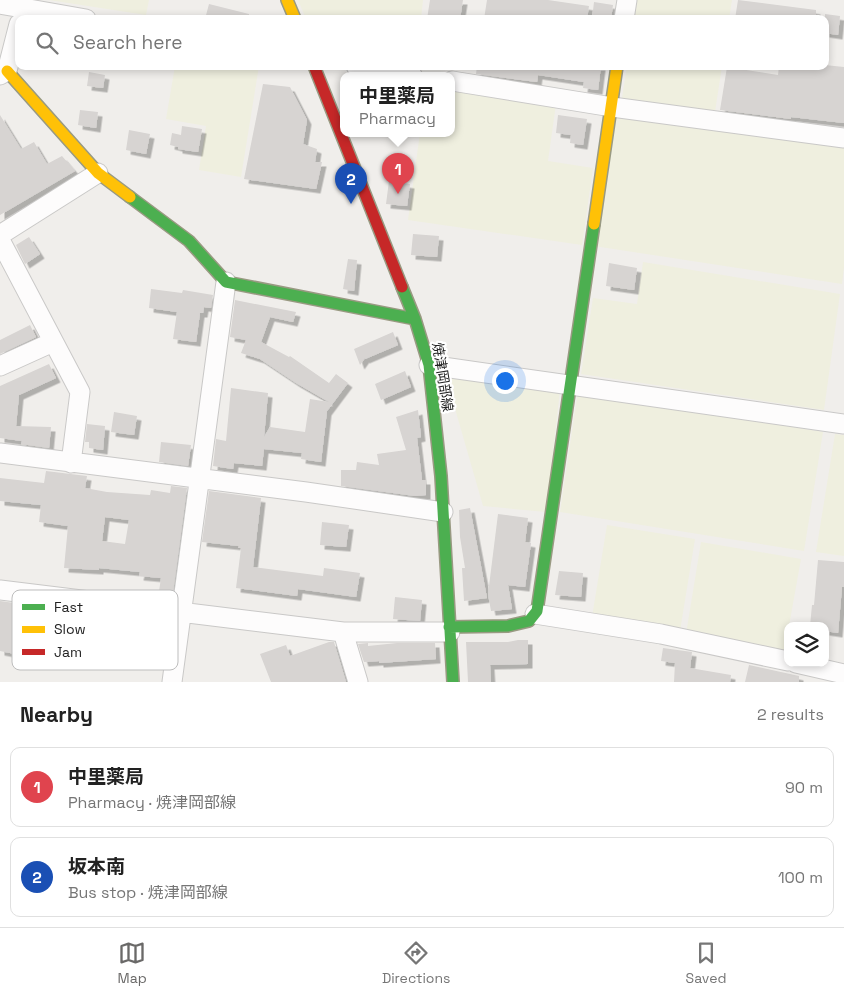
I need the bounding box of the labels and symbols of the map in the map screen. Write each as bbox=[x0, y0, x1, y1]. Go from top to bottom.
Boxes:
pin: 1 bbox=[382, 153, 414, 194]
pin: 2 bbox=[335, 163, 367, 204]
street label: 焼津岡部線 bbox=[429, 341, 457, 413]
your location bbox=[492, 368, 518, 394]
legend bbox=[12, 590, 178, 670]
text: Fast bbox=[54, 598, 83, 616]
text: Slow bbox=[54, 620, 86, 638]
text: Jam bbox=[54, 643, 82, 661]

